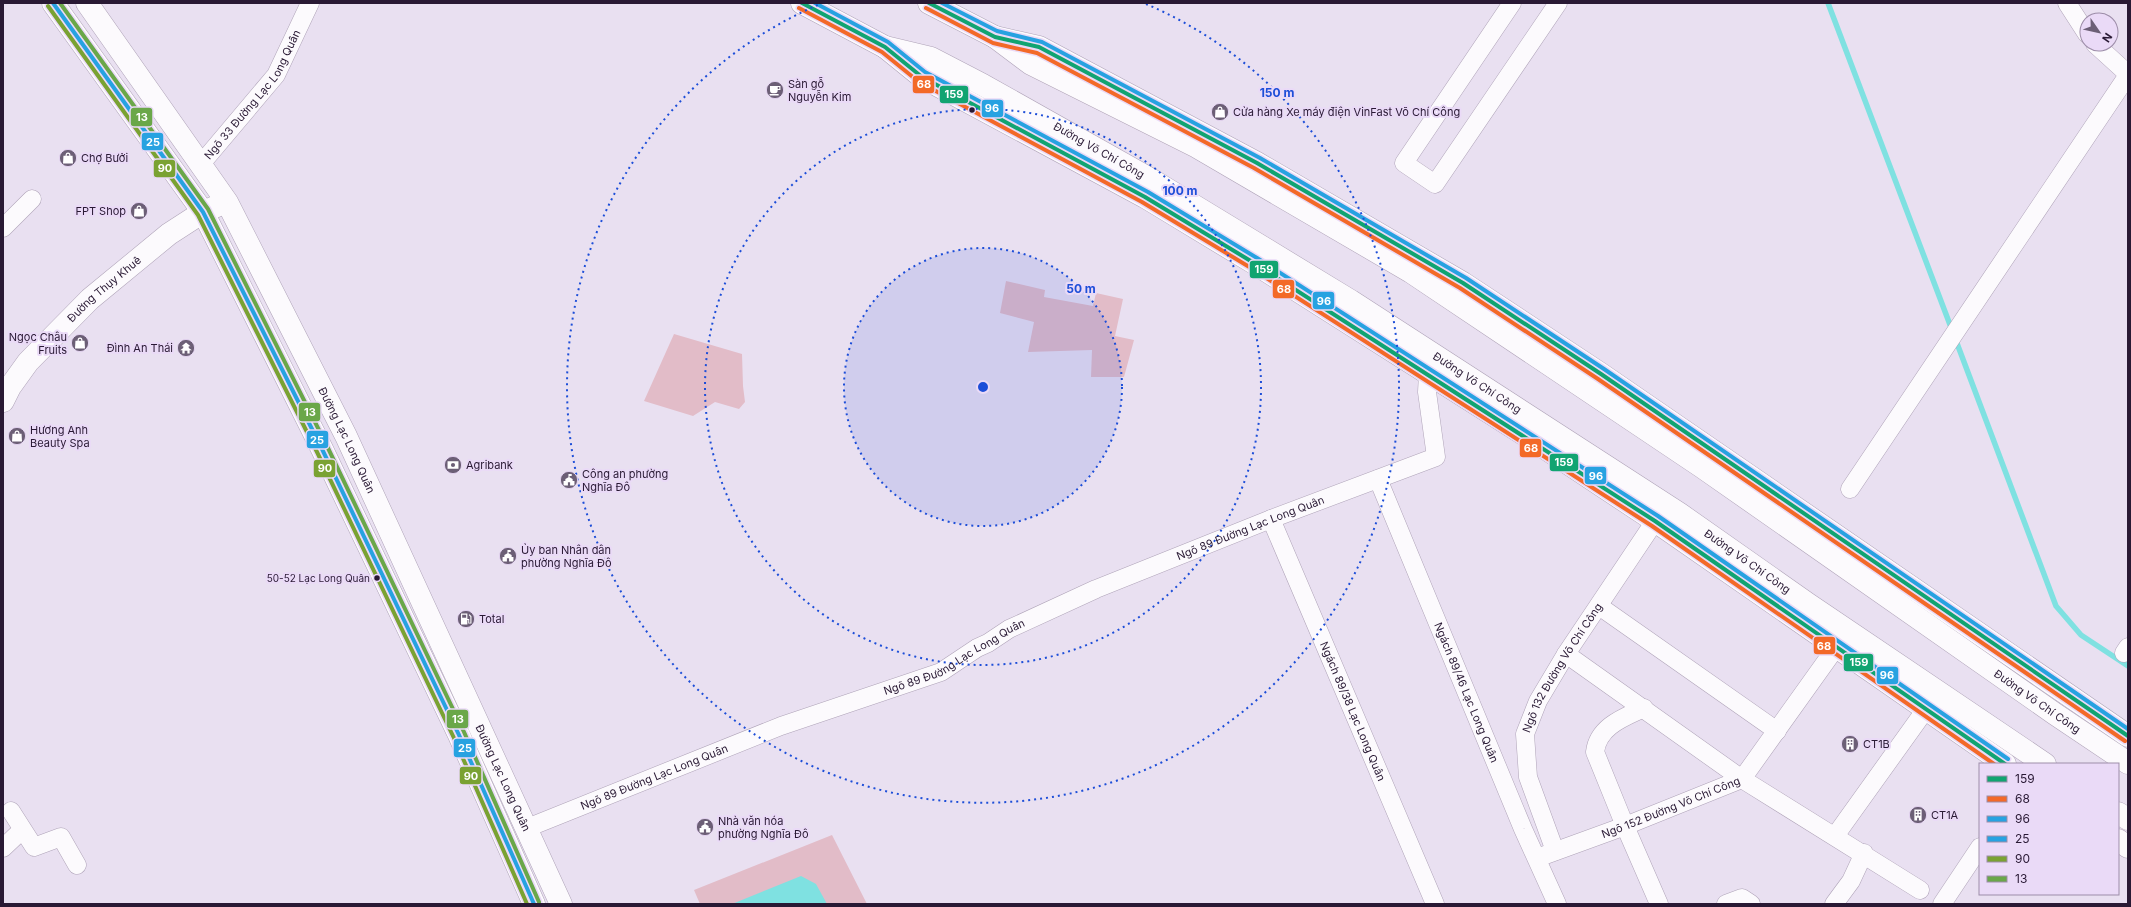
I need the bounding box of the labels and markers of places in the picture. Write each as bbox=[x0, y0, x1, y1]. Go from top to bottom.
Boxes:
place label: Sàn gỗ Nguyễn Kim bbox=[788, 76, 851, 104]
cafe icon: Sàn gỗ Nguyễn Kim bbox=[765, 80, 785, 100]
shop icon: Cửa hàng Xe máy điện VinFast Võ Chí Công bbox=[1210, 102, 1230, 122]
unlabelled marker bbox=[967, 105, 977, 115]
place label: Cửa hàng Xe máy điện VinFast Võ Chí Công bbox=[1233, 105, 1460, 119]
shop icon: Chợ Bưởi bbox=[58, 148, 78, 168]
place label: Chợ Bưởi bbox=[81, 151, 128, 165]
shop icon: FPT Shop bbox=[129, 201, 149, 221]
place label: FPT Shop bbox=[75, 204, 126, 218]
place label: Ngọc Châu Fruits bbox=[9, 330, 67, 357]
shop icon: Ngọc Châu Fruits bbox=[70, 333, 90, 353]
temple icon: Đình An Thái bbox=[176, 338, 196, 358]
place label: Đình An Thái bbox=[107, 341, 173, 355]
centre of rings bbox=[976, 380, 990, 394]
place label: Hương Anh Beauty Spa bbox=[30, 423, 90, 450]
shop icon: Hương Anh Beauty Spa bbox=[7, 426, 27, 446]
bank icon: Agribank bbox=[443, 455, 463, 475]
place label: Agribank bbox=[466, 458, 513, 472]
place label: Công an phường Nghĩa Đô bbox=[582, 467, 668, 494]
public building icon: Công an phường Nghĩa Đô bbox=[559, 470, 579, 490]
place label: Ủy ban Nhân dân phường Nghĩa Đô bbox=[521, 543, 612, 570]
public building icon: Ủy ban Nhân dân phường Nghĩa Đô bbox=[498, 546, 518, 566]
place label: 50-52 Lạc Long Quân bbox=[267, 572, 370, 584]
marker: 50-52 Lạc Long Quân bbox=[372, 573, 382, 583]
fuel station icon: Total bbox=[456, 609, 476, 629]
place label: Total bbox=[479, 612, 504, 626]
building icon: CT1B bbox=[1840, 734, 1860, 754]
place label: CT1B bbox=[1863, 737, 1890, 751]
building icon: CT1A bbox=[1908, 805, 1928, 825]
place label: CT1A bbox=[1931, 808, 1959, 822]
place label: Nhà văn hóa phường Nghĩa Đô bbox=[718, 814, 809, 841]
public building icon: Nhà văn hóa phường Nghĩa Đô bbox=[695, 817, 715, 837]

